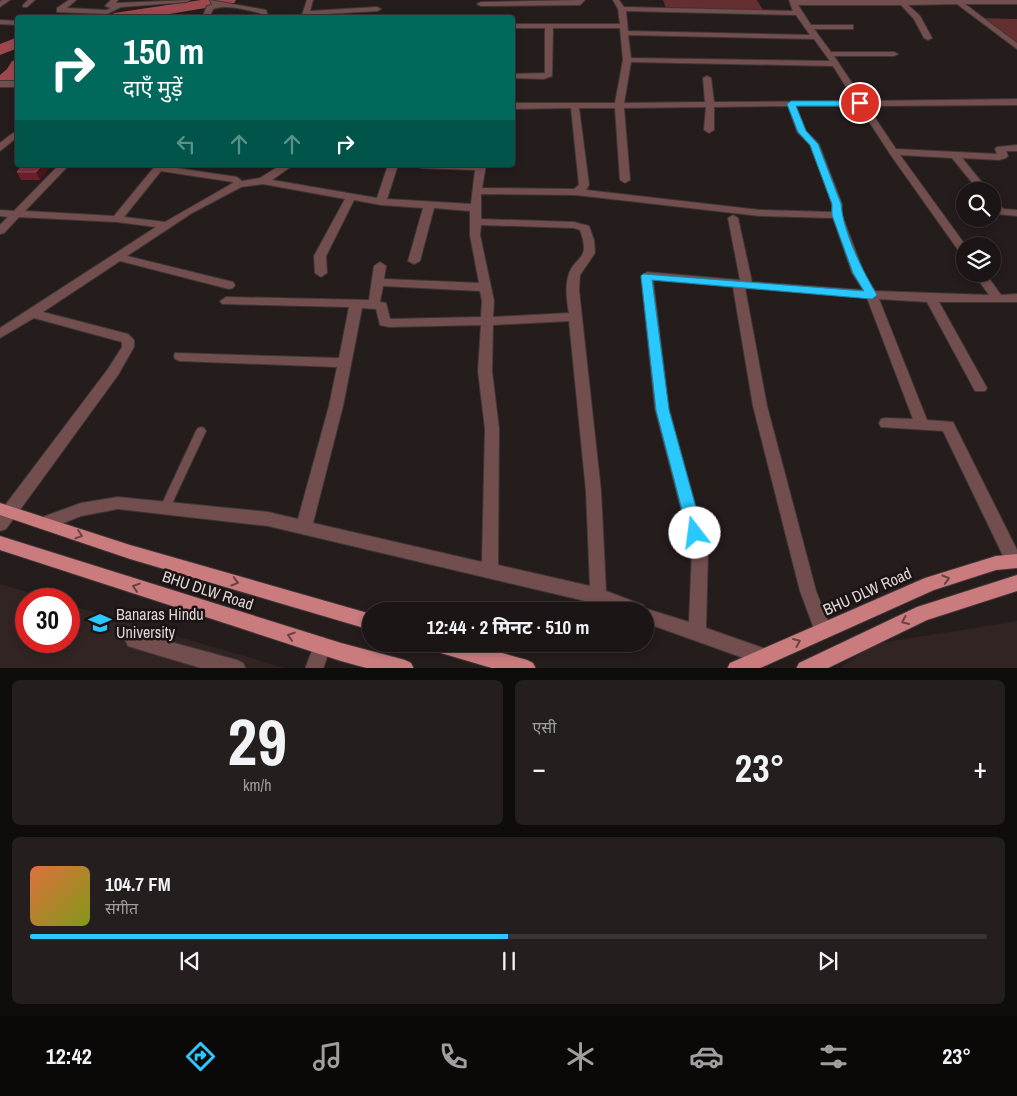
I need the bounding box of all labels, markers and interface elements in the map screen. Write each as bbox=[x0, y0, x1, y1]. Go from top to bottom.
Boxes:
text: 150 m bbox=[123, 28, 204, 75]
icon: right bbox=[40, 35, 105, 100]
text: दाएँ मुड़ें bbox=[123, 73, 183, 103]
pin bbox=[839, 82, 881, 124]
icon: arrive bbox=[846, 89, 874, 117]
icon: left bbox=[172, 130, 200, 158]
icon: ahead bbox=[225, 130, 253, 158]
icon: ahead bbox=[278, 130, 306, 158]
icon: right bbox=[331, 130, 359, 158]
map controls bbox=[956, 182, 1001, 282]
button: search bbox=[956, 182, 1001, 227]
button: layers bbox=[956, 237, 1001, 282]
position arrow bbox=[668, 506, 720, 558]
one-way arrow bbox=[75, 529, 83, 539]
street label: BHU DLW Road bbox=[819, 562, 915, 620]
street label: BHU DLW Road bbox=[160, 565, 256, 615]
one-way arrow bbox=[942, 574, 950, 584]
one-way arrow bbox=[230, 576, 239, 586]
one-way arrow bbox=[132, 583, 141, 593]
speed limit sign: 30 bbox=[15, 588, 80, 653]
place label: Banaras Hindu University bbox=[116, 603, 204, 643]
school or university icon: Banaras Hindu University bbox=[87, 610, 113, 636]
text: 12:44 · 2 मिनट · 510 m bbox=[427, 614, 589, 640]
one-way arrow bbox=[901, 615, 910, 626]
one-way arrow bbox=[287, 632, 296, 642]
one-way arrow bbox=[792, 638, 801, 648]
text: 29 bbox=[228, 698, 287, 785]
text: एसी bbox=[533, 716, 556, 738]
text: 23° bbox=[735, 743, 785, 794]
text: − bbox=[533, 749, 546, 787]
text: + bbox=[974, 749, 987, 787]
text: km/h bbox=[243, 774, 271, 796]
text: 104.7 FM bbox=[105, 871, 171, 897]
text: संगीत bbox=[105, 897, 138, 919]
icon: previous bbox=[176, 947, 204, 975]
icon: pause bbox=[495, 947, 523, 975]
icon: next bbox=[814, 947, 842, 975]
icon: directions bbox=[183, 1039, 218, 1074]
icon: music bbox=[310, 1039, 345, 1074]
icon: phone bbox=[436, 1039, 471, 1074]
icon: climate bbox=[563, 1039, 598, 1074]
icon: car bbox=[689, 1039, 724, 1074]
icon: filters bbox=[816, 1039, 851, 1074]
text: 12:42 bbox=[46, 1041, 92, 1071]
text: 23° bbox=[942, 1041, 971, 1071]

